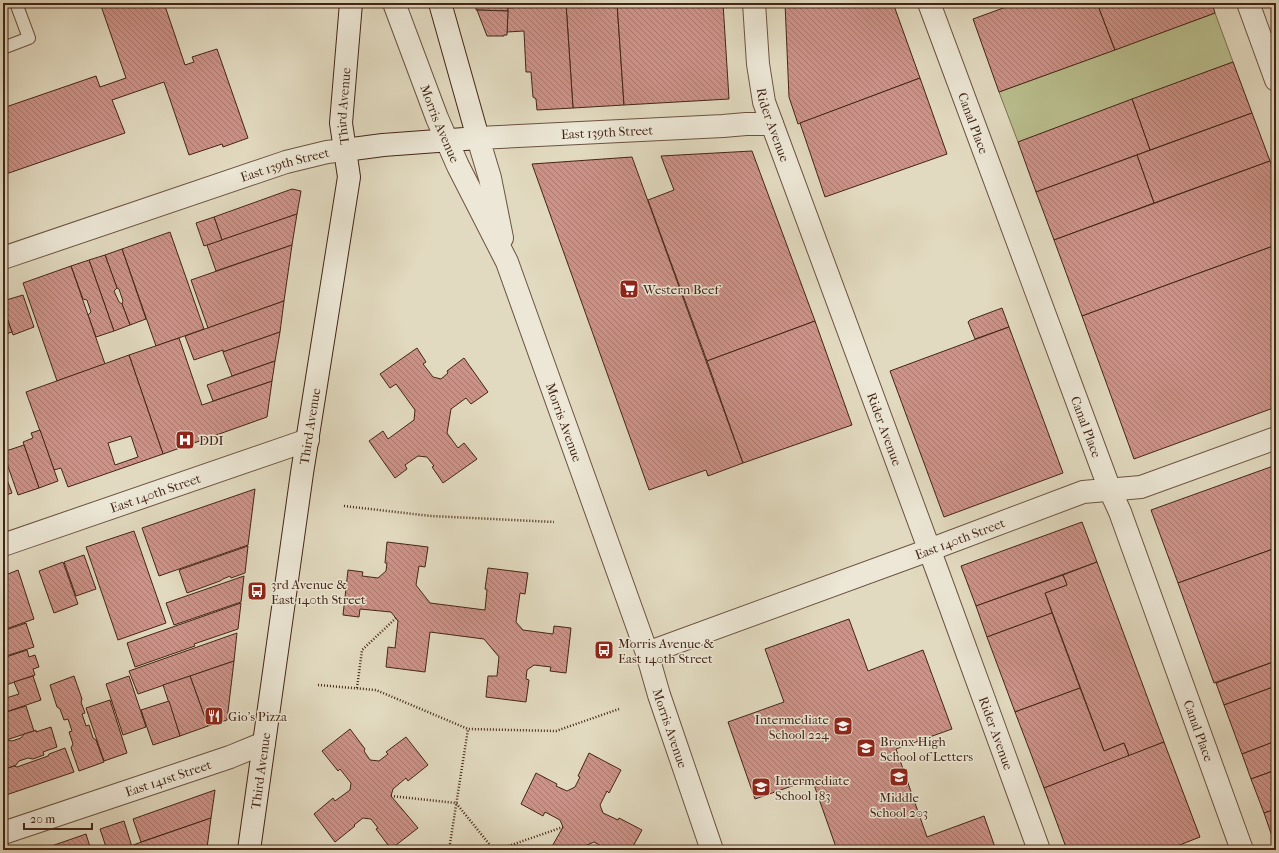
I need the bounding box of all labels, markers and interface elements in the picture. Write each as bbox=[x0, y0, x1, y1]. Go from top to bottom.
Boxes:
street label: Third Avenue bbox=[334, 66, 354, 146]
street label: Morris Avenue bbox=[417, 83, 463, 165]
street label: Rider Avenue bbox=[754, 87, 793, 164]
street label: Canal Place bbox=[955, 90, 992, 156]
street label: East 139th Street bbox=[561, 122, 654, 142]
street label: East 139th Street bbox=[238, 145, 331, 185]
supermarket icon: Western Beef bbox=[618, 278, 640, 300]
place label: Western Beef bbox=[642, 282, 721, 297]
street label: Morris Avenue bbox=[543, 381, 585, 464]
street label: Third Avenue bbox=[296, 386, 323, 466]
street label: Rider Avenue bbox=[864, 390, 905, 468]
street label: Canal Place bbox=[1068, 394, 1104, 460]
hospital icon: DDI bbox=[174, 429, 196, 451]
place label: DDI bbox=[199, 433, 224, 448]
street label: East 140th Street bbox=[108, 470, 203, 516]
street label: East 140th Street bbox=[913, 515, 1007, 563]
place label: 3rd Avenue & East 140th Street bbox=[271, 577, 366, 607]
bus stop icon: 3rd Avenue & East 140th Street bbox=[246, 580, 268, 602]
place label: Morris Avenue & East 140th Street bbox=[618, 636, 714, 666]
bus stop icon: Morris Avenue & East 140th Street bbox=[593, 639, 615, 661]
street label: Morris Avenue bbox=[650, 687, 691, 770]
street label: Rider Avenue bbox=[976, 694, 1016, 772]
street label: Canal Place bbox=[1180, 698, 1217, 764]
restaurant icon: Gio's Pizza bbox=[203, 705, 225, 727]
place label: Gio's Pizza bbox=[228, 709, 288, 724]
place label: Intermediate School 224 bbox=[755, 712, 830, 742]
school or university icon: Intermediate School 224 bbox=[832, 715, 854, 737]
street label: Third Avenue bbox=[248, 731, 274, 810]
place label: Bronx High School of Letters bbox=[880, 734, 973, 764]
school or university icon: Bronx High School of Letters bbox=[855, 737, 877, 759]
street label: East 141st Street bbox=[123, 757, 213, 800]
school or university icon: Middle School 203 bbox=[888, 766, 910, 788]
place label: Intermediate School 183 bbox=[775, 773, 850, 803]
school or university icon: Intermediate School 183 bbox=[750, 776, 772, 798]
place label: Middle School 203 bbox=[870, 790, 928, 820]
scale bar bbox=[24, 805, 92, 831]
text: 20 m bbox=[30, 812, 55, 826]

